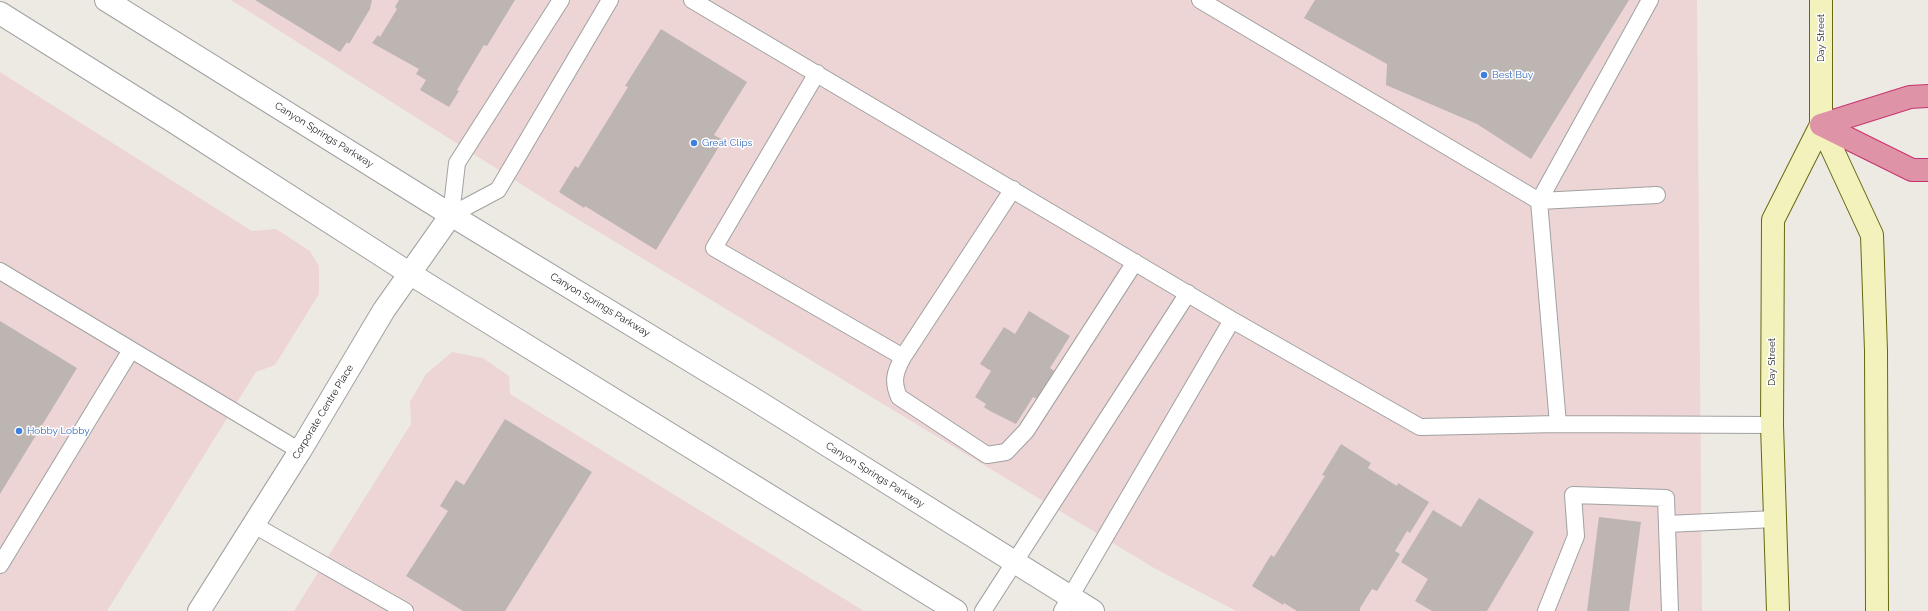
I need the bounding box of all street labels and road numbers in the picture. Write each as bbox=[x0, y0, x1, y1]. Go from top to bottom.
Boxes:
street label: Day Street bbox=[1815, 14, 1827, 62]
street label: Canyon Springs Parkway bbox=[272, 100, 376, 170]
street label: Canyon Springs Parkway bbox=[548, 270, 652, 340]
street label: Day Street bbox=[1766, 338, 1778, 386]
street label: Corporate Centre Place bbox=[290, 362, 356, 462]
street label: Canyon Springs Parkway bbox=[823, 440, 927, 510]

